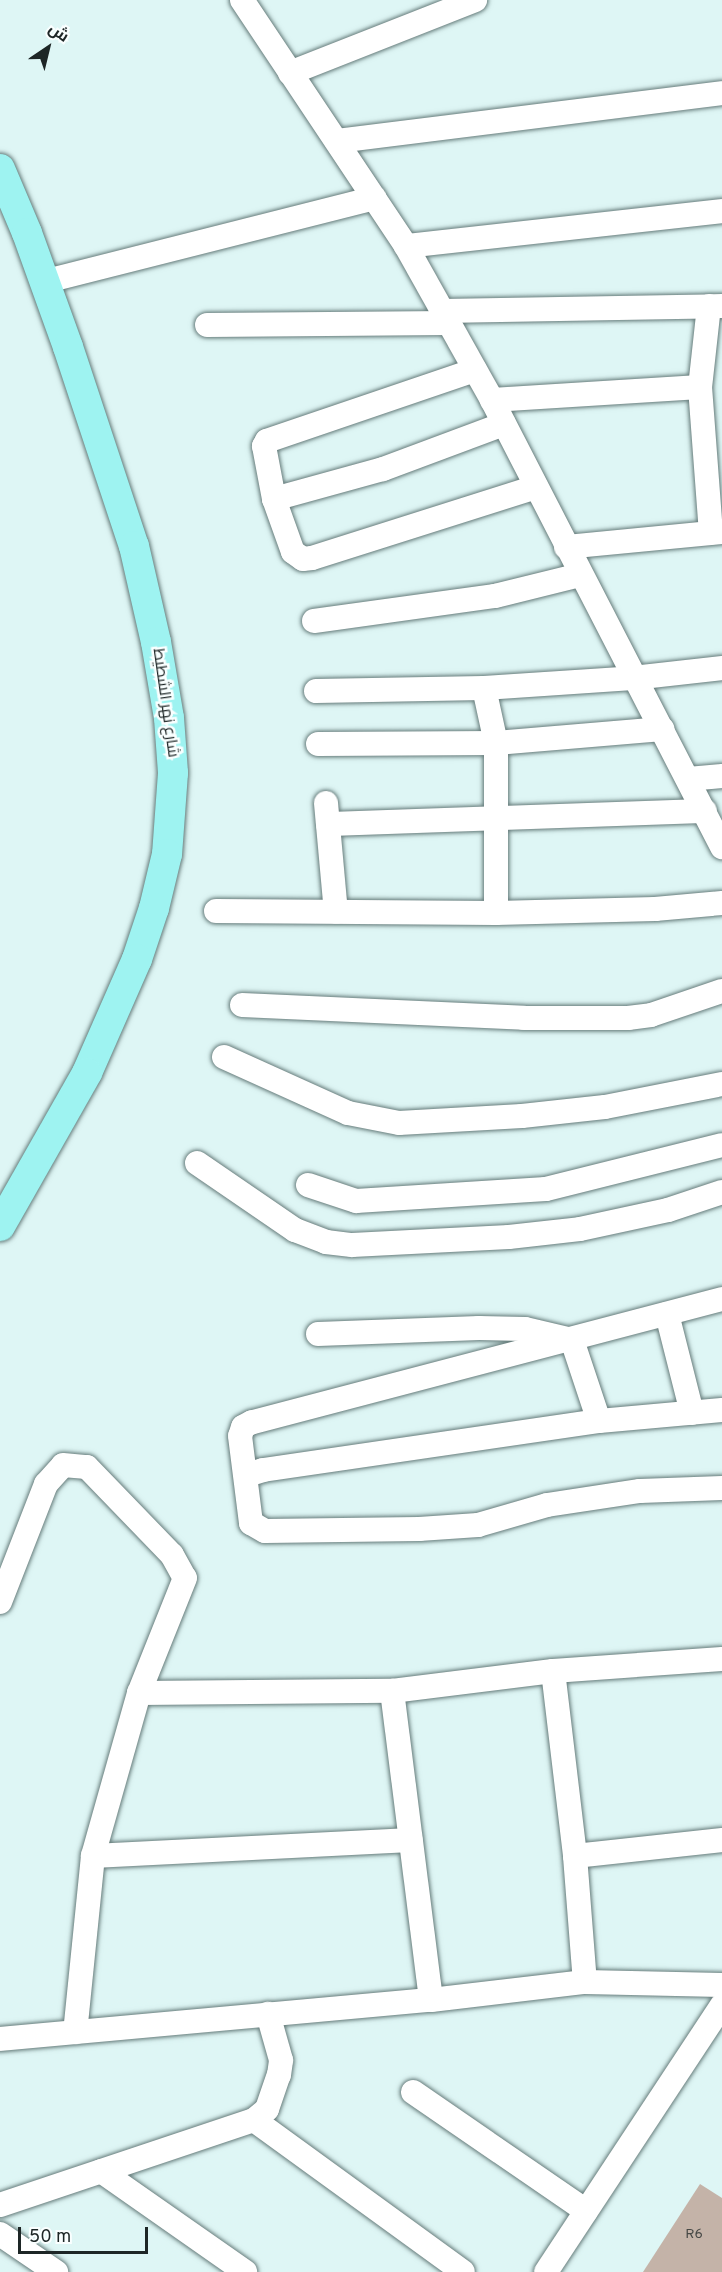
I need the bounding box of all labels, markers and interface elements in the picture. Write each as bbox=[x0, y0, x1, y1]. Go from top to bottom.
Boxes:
north arrow bbox=[18, 18, 78, 78]
text: ش bbox=[44, 19, 72, 47]
street label: شارع نهر الشطيط bbox=[148, 647, 182, 759]
scale bar bbox=[21, 2215, 152, 2253]
text: 50 m bbox=[29, 2226, 71, 2249]
house number: R6 bbox=[685, 2227, 703, 2243]

